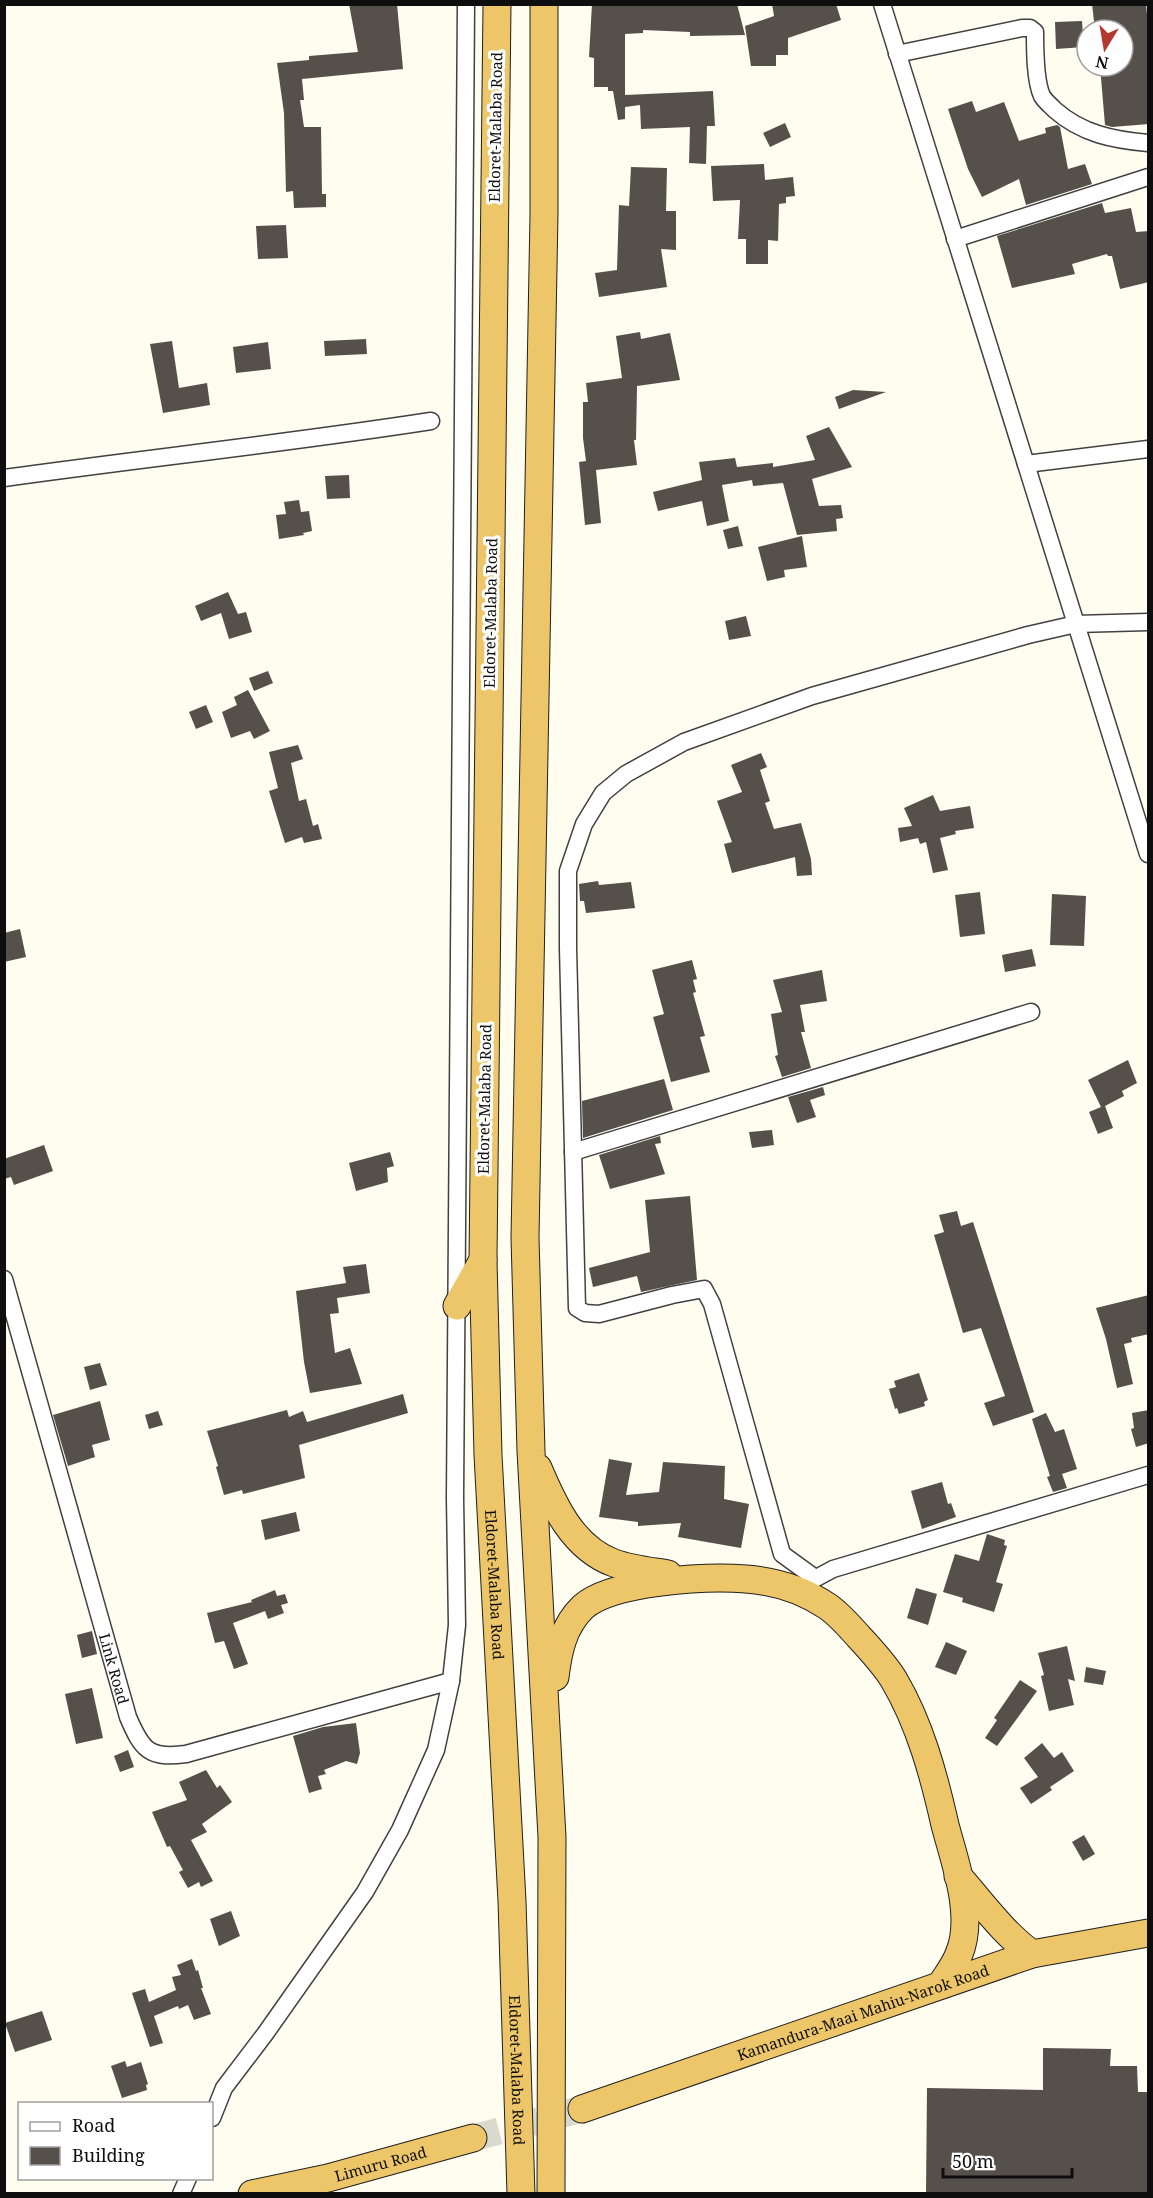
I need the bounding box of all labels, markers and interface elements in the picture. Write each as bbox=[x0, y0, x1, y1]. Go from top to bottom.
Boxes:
north arrow bbox=[1075, 18, 1135, 78]
text: N bbox=[1093, 51, 1110, 75]
street label: Eldoret-Malaba Road bbox=[484, 52, 506, 202]
street label: Eldoret-Malaba Road bbox=[479, 538, 501, 688]
street label: Eldoret-Malaba Road bbox=[473, 1024, 495, 1174]
street label: Eldoret-Malaba Road bbox=[481, 1509, 509, 1660]
street label: Link Road bbox=[95, 1631, 134, 1706]
street label: Kamandura-Maai Mahiu-Narok Road bbox=[734, 1960, 991, 2065]
street label: Eldoret-Malaba Road bbox=[505, 1995, 529, 2146]
legend bbox=[18, 2102, 213, 2180]
text: Road bbox=[72, 2113, 115, 2137]
street label: Limuru Road bbox=[332, 2141, 429, 2186]
scale bar bbox=[943, 2141, 1072, 2179]
text: Building bbox=[72, 2143, 145, 2167]
text: 50 m bbox=[952, 2149, 994, 2173]

